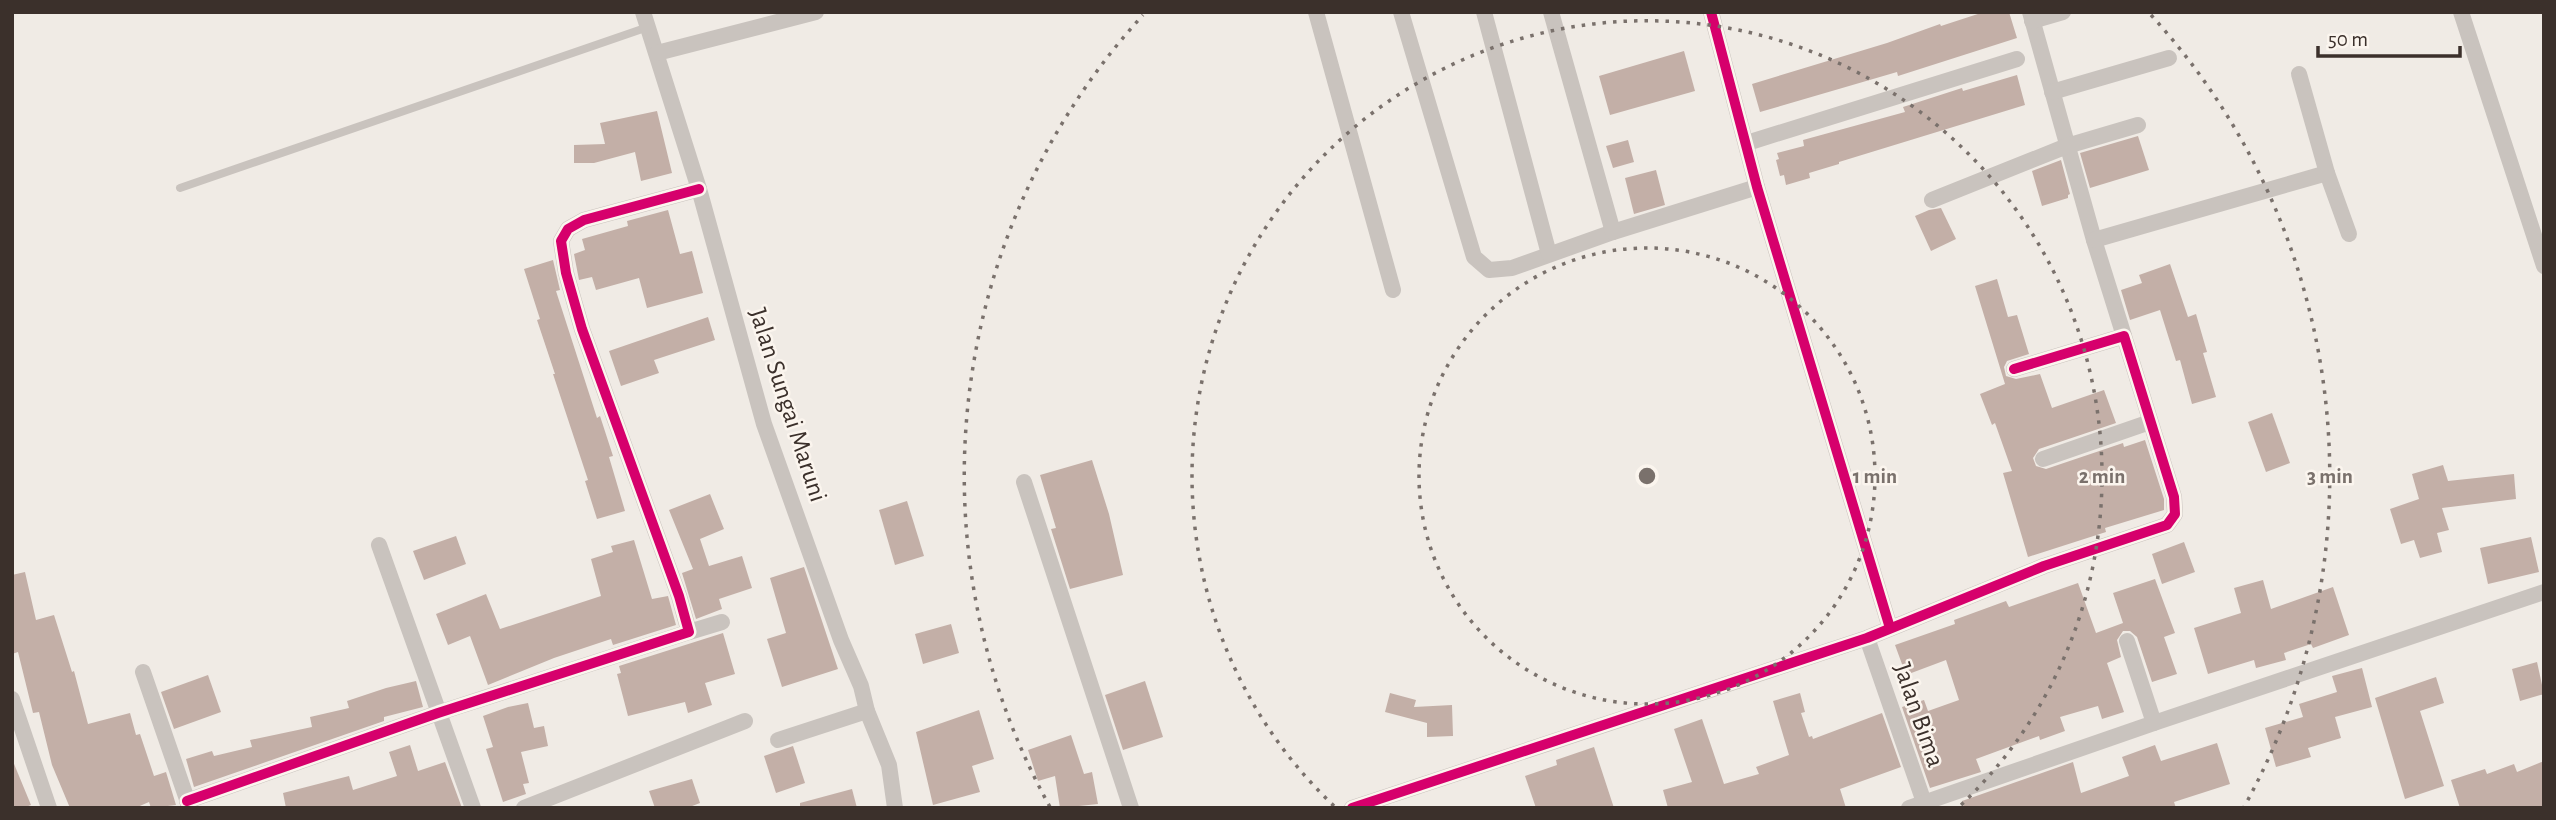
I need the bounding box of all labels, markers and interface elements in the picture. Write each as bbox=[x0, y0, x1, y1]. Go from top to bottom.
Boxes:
scale bar bbox=[2318, 14, 2460, 58]
text: 50 m bbox=[2328, 29, 2368, 50]
street label: Jalan Sungai Maruni bbox=[744, 305, 832, 505]
centre of rings bbox=[1635, 464, 1659, 488]
text: 1 min bbox=[1853, 466, 1897, 487]
text: 2 min bbox=[2079, 466, 2125, 487]
text: 3 min bbox=[2307, 466, 2353, 487]
street label: Jalan Bima bbox=[1889, 659, 1949, 771]

